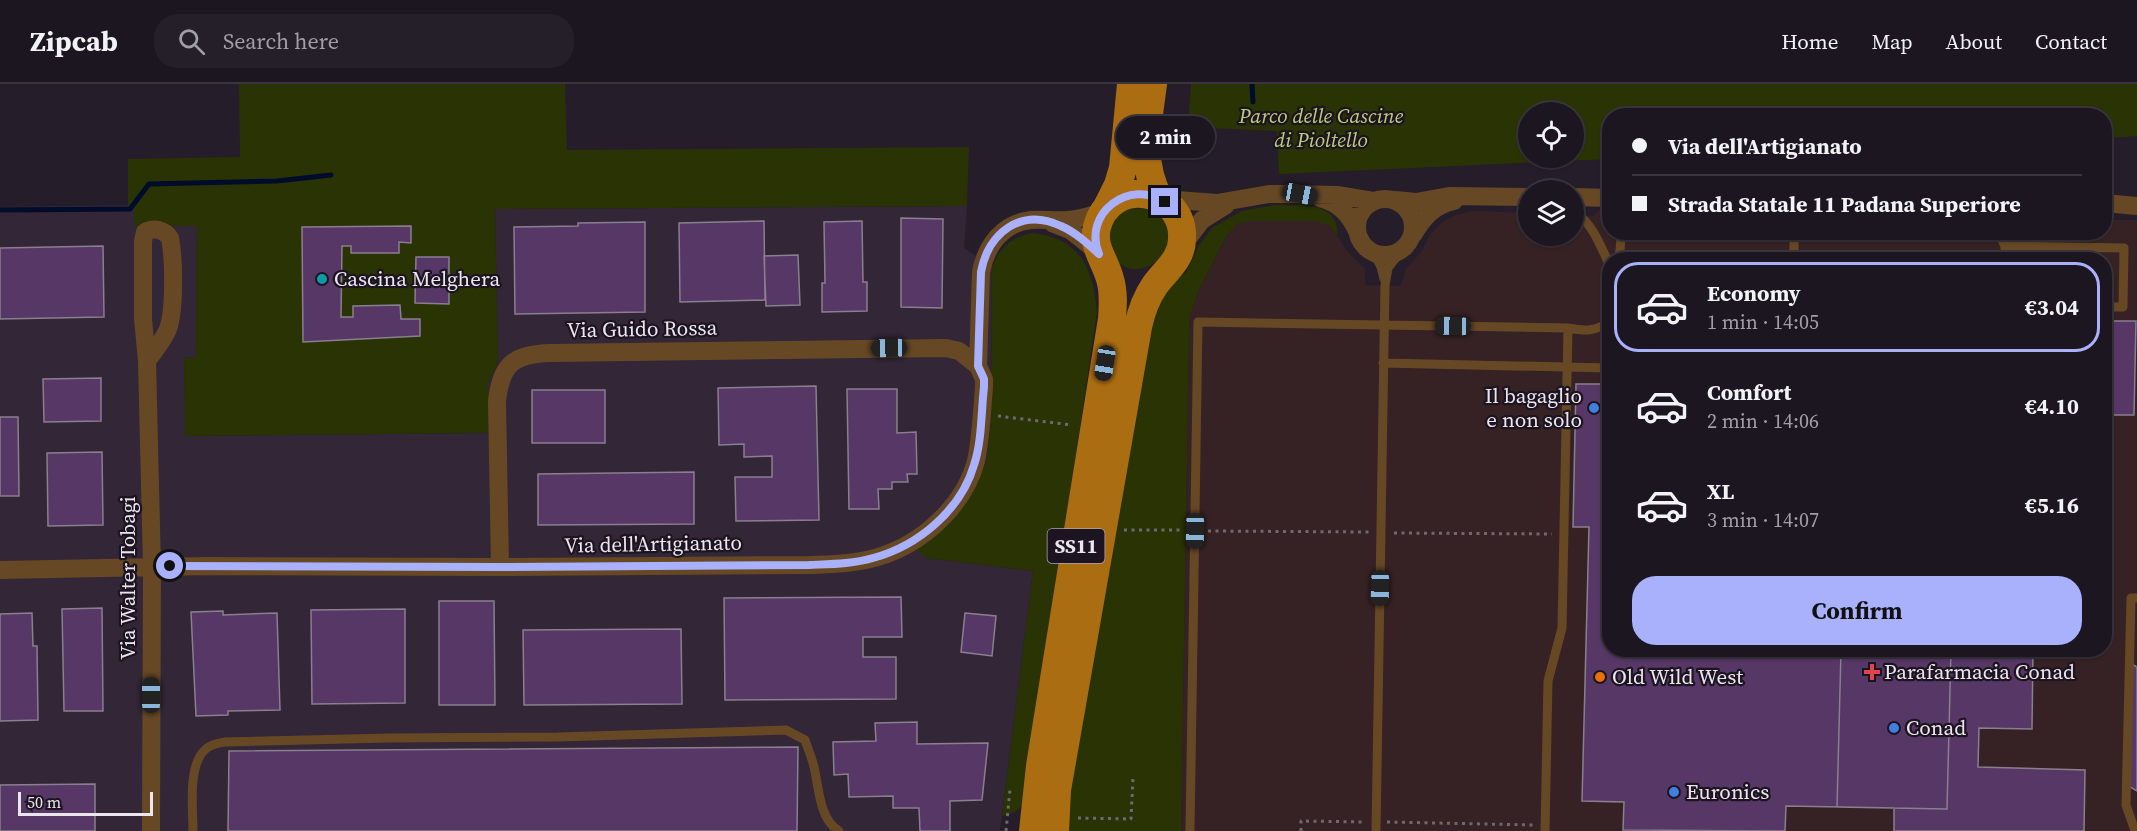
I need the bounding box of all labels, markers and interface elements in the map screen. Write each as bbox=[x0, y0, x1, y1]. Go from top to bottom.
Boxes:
search box bbox=[154, 14, 574, 68]
text: Zipcab bbox=[30, 22, 118, 60]
icon: search bbox=[175, 25, 208, 58]
text: Search here bbox=[223, 26, 339, 56]
text: Home bbox=[1781, 27, 1839, 56]
text: Map bbox=[1872, 27, 1913, 56]
text: About bbox=[1946, 27, 2002, 56]
text: Contact bbox=[2035, 27, 2107, 56]
park label: Parco delle Cascine di Pioltello bbox=[1238, 101, 1404, 154]
map controls bbox=[1518, 102, 1584, 246]
button: locate bbox=[1518, 102, 1584, 168]
callout: 2 min bbox=[1116, 115, 1214, 157]
text: 2 min bbox=[1140, 123, 1191, 151]
text: Via dell'Artigianato bbox=[1668, 131, 1862, 161]
button: layers bbox=[1518, 180, 1584, 246]
car bbox=[1281, 182, 1319, 206]
route end bbox=[1151, 188, 1178, 215]
text: Strada Statale 11 Padana Superiore bbox=[1668, 189, 2021, 219]
place label: Cascina Melghera bbox=[334, 264, 501, 293]
marker: Cascina Melghera bbox=[315, 272, 329, 286]
text: Economy bbox=[1707, 278, 1801, 308]
icon: car bbox=[1635, 280, 1689, 334]
text: €3.04 bbox=[2025, 292, 2079, 322]
text: 1 min · 14:05 bbox=[1707, 308, 1819, 336]
street label: Via Guido Rossa bbox=[567, 313, 718, 344]
car bbox=[1435, 317, 1471, 335]
car bbox=[871, 339, 907, 357]
car bbox=[1093, 344, 1117, 382]
text: Comfort bbox=[1707, 377, 1791, 407]
icon: car bbox=[1635, 379, 1689, 433]
place label: Il bagaglio e non solo bbox=[1485, 381, 1582, 434]
text: €4.10 bbox=[2025, 391, 2079, 421]
marker: Il bagaglio e non solo bbox=[1587, 401, 1601, 415]
text: 2 min · 14:06 bbox=[1707, 407, 1819, 435]
text: XL bbox=[1707, 476, 1734, 506]
icon: car bbox=[1635, 478, 1689, 532]
text: €5.16 bbox=[2025, 490, 2079, 520]
street label: Via Walter Tobagi bbox=[113, 496, 142, 660]
text: 3 min · 14:07 bbox=[1707, 506, 1819, 534]
car bbox=[1186, 513, 1204, 549]
street label: Via dell'Artigianato bbox=[564, 527, 742, 560]
road number: SS11 bbox=[1048, 529, 1104, 563]
route start bbox=[156, 552, 183, 579]
car bbox=[1371, 570, 1389, 606]
button: Confirm bbox=[1632, 576, 2082, 645]
place label: Parafarmacia Conad bbox=[1884, 657, 2075, 686]
place label: Old Wild West bbox=[1612, 662, 1743, 691]
marker: Parafarmacia Conad bbox=[1865, 665, 1879, 679]
marker: Old Wild West bbox=[1593, 670, 1607, 684]
car bbox=[142, 677, 160, 713]
place label: Conad bbox=[1906, 713, 1966, 742]
marker: Conad bbox=[1887, 721, 1901, 735]
place label: Euronics bbox=[1686, 777, 1769, 806]
marker: Euronics bbox=[1667, 785, 1681, 799]
scale bar bbox=[18, 789, 153, 816]
text: 50 m bbox=[27, 791, 61, 813]

